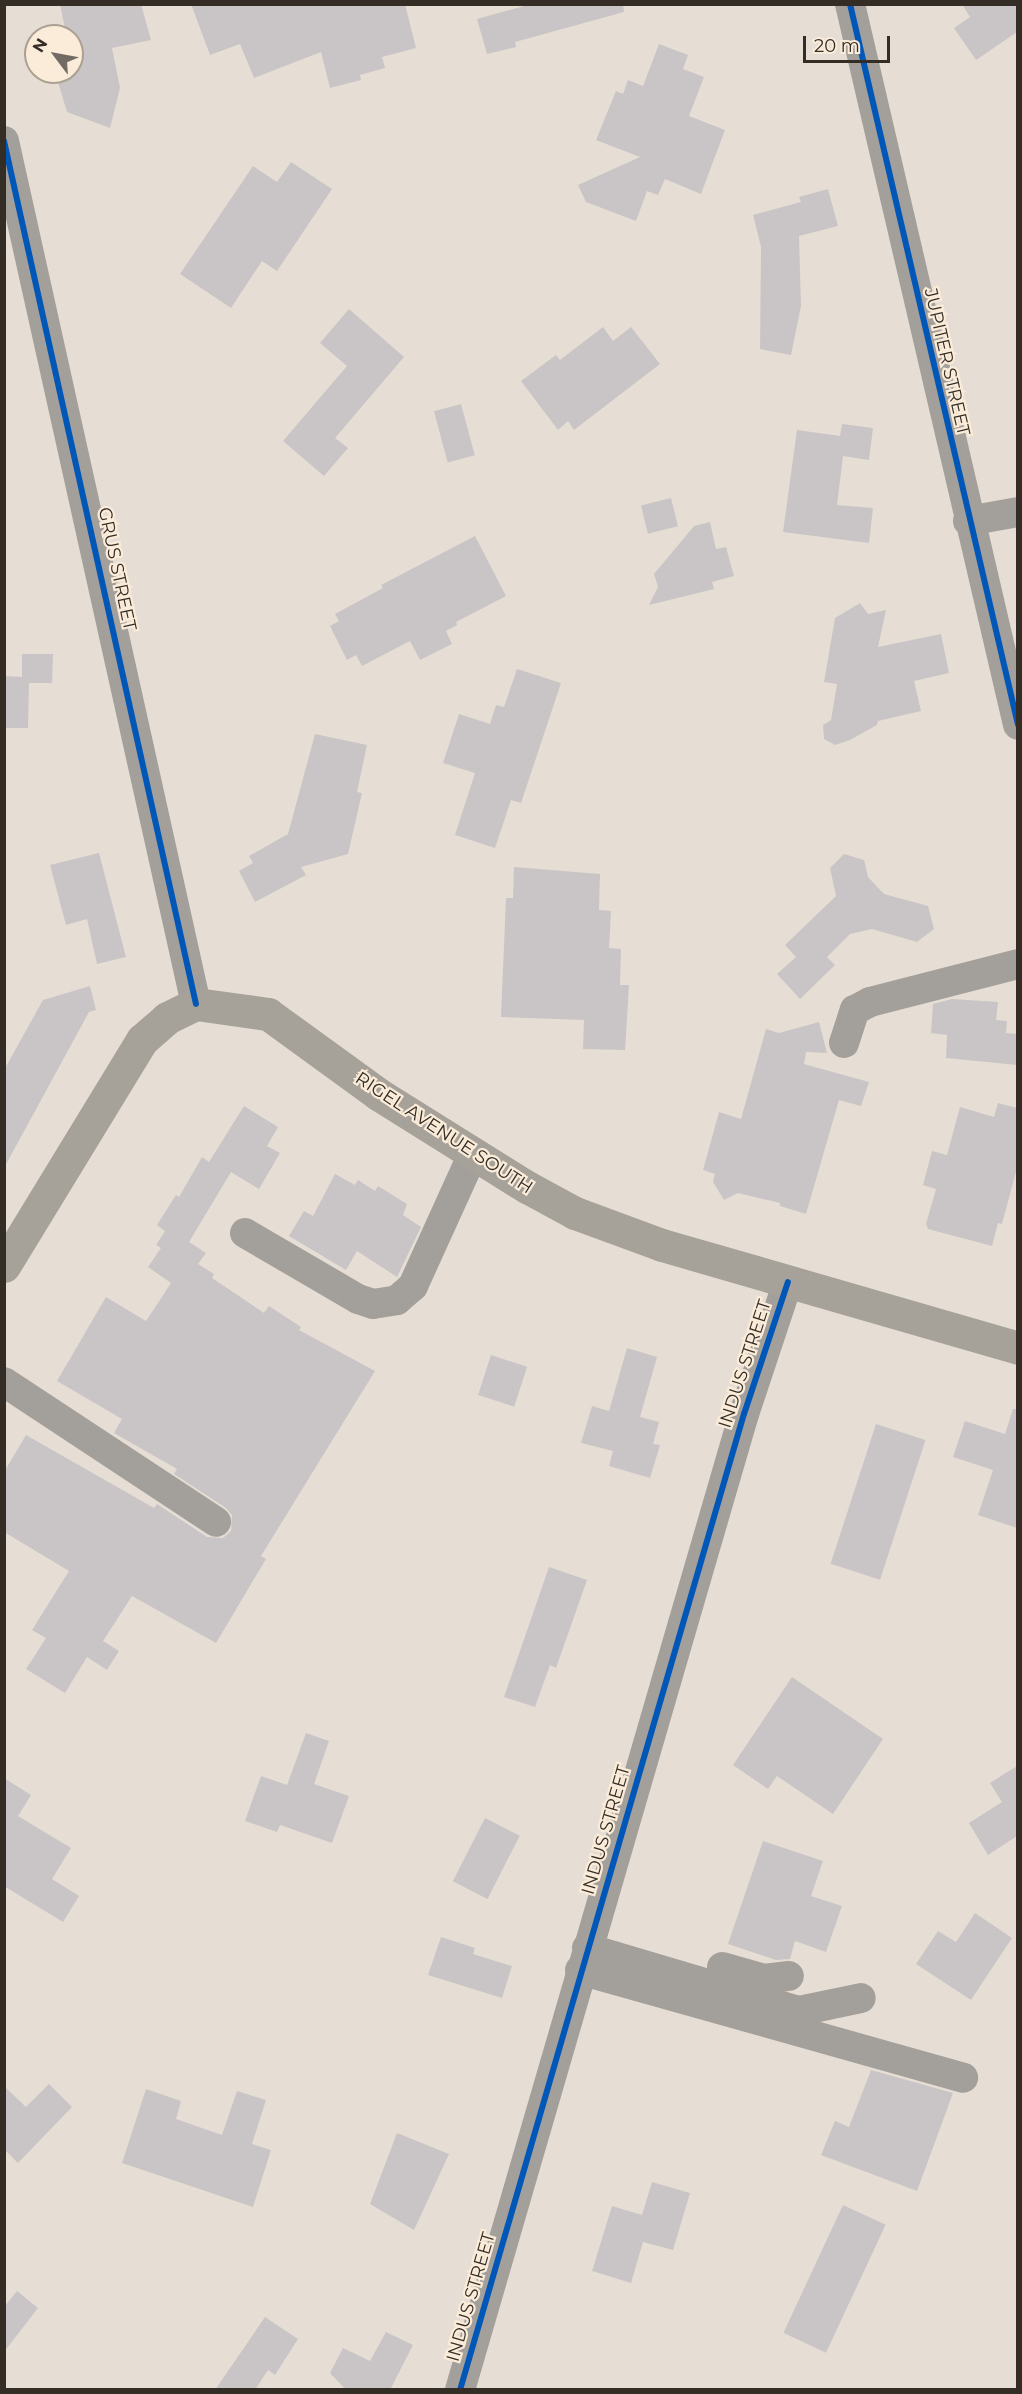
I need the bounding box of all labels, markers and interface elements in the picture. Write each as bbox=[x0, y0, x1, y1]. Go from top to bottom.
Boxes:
north arrow bbox=[24, 24, 84, 84]
scale bar bbox=[806, 24, 893, 62]
text: N bbox=[29, 35, 51, 56]
text: 20 m bbox=[814, 35, 860, 57]
street label: JUPITER STREET bbox=[920, 286, 974, 438]
street label: GRUS STREET bbox=[93, 505, 141, 633]
street label: RIGEL AVENUE SOUTH bbox=[351, 1068, 537, 1198]
street label: INDUS STREET bbox=[714, 1297, 776, 1431]
street label: INDUS STREET bbox=[577, 1763, 635, 1897]
street label: INDUS STREET bbox=[442, 2230, 500, 2364]

